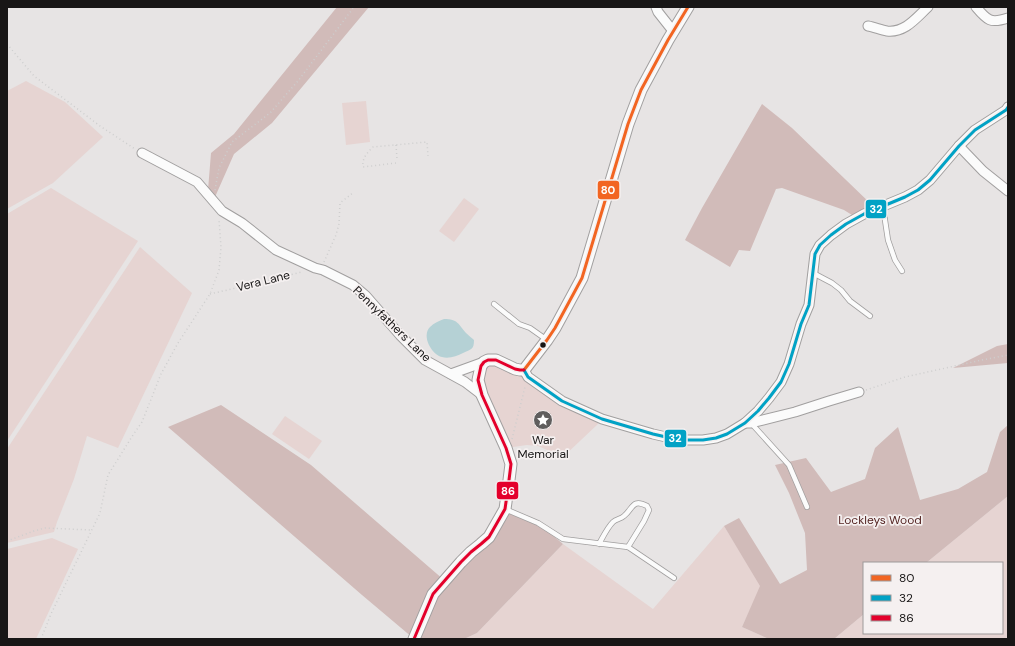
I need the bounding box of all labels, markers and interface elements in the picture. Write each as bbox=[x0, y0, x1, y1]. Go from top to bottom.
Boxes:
line badge: 80 bbox=[597, 180, 620, 200]
text: 80 bbox=[601, 183, 616, 197]
line badge: 32 bbox=[865, 199, 887, 219]
text: 32 bbox=[870, 202, 882, 216]
street label: Vera Lane bbox=[234, 267, 292, 295]
street label: Pennyfathers Lane bbox=[350, 283, 435, 365]
unlabelled marker bbox=[538, 340, 548, 350]
place icon: War Memorial bbox=[532, 409, 554, 431]
line badge: 32 bbox=[664, 429, 687, 448]
text: 32 bbox=[669, 431, 681, 445]
place label: War Memorial bbox=[517, 432, 569, 462]
line badge: 86 bbox=[496, 481, 519, 500]
text: 86 bbox=[501, 484, 515, 498]
park label: Lockleys Wood bbox=[838, 512, 922, 528]
legend bbox=[863, 562, 1003, 634]
text: 80 bbox=[899, 570, 915, 586]
text: 32 bbox=[899, 590, 913, 606]
text: 86 bbox=[899, 610, 914, 626]

